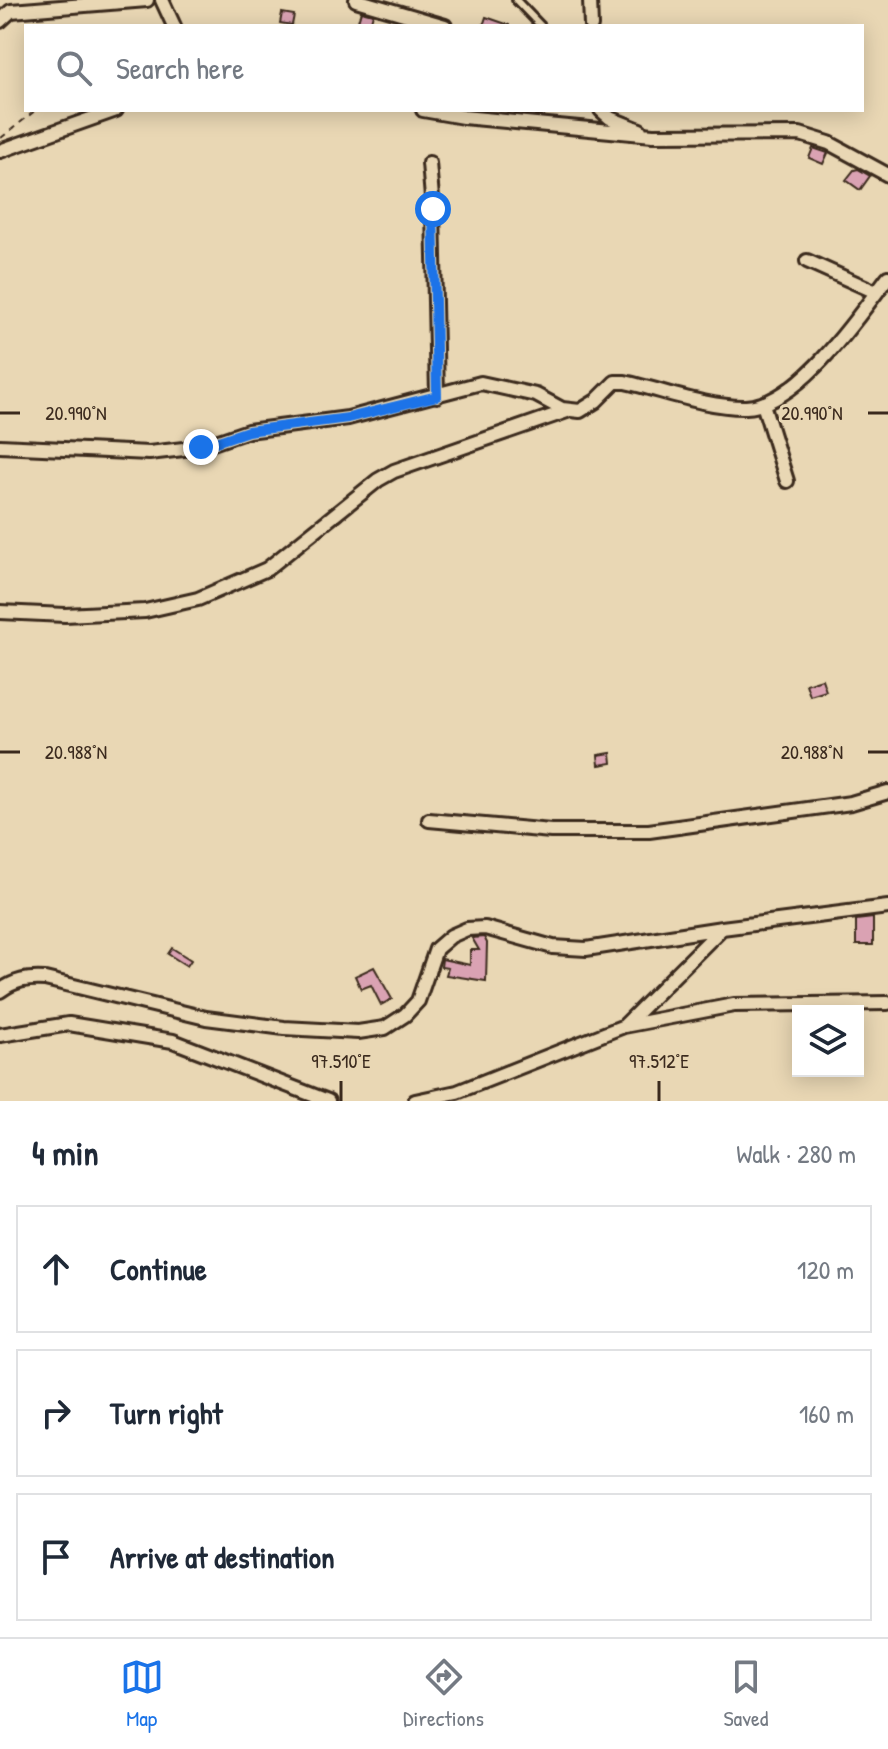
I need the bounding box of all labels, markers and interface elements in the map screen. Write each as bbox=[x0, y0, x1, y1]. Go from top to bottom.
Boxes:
search box bbox=[24, 24, 864, 112]
icon: search bbox=[52, 46, 96, 90]
text: Search here bbox=[116, 48, 244, 88]
route start bbox=[415, 191, 451, 227]
text: 20.990°N bbox=[45, 399, 107, 426]
text: 20.990°N bbox=[781, 399, 843, 426]
route end bbox=[183, 429, 219, 465]
text: 20.988°N bbox=[45, 738, 107, 765]
text: 20.988°N bbox=[781, 738, 843, 765]
map controls bbox=[792, 1005, 864, 1077]
button: layers bbox=[792, 1005, 864, 1077]
text: 97.510°E bbox=[311, 1047, 371, 1074]
text: 97.512°E bbox=[629, 1047, 689, 1074]
text: 4 min bbox=[32, 1130, 99, 1176]
text: Walk · 280 m bbox=[736, 1136, 856, 1171]
icon: ahead bbox=[34, 1247, 78, 1291]
text: Continue bbox=[110, 1249, 207, 1289]
text: 120 m bbox=[797, 1252, 854, 1287]
icon: right bbox=[34, 1391, 78, 1435]
text: Turn right bbox=[110, 1393, 223, 1433]
text: 160 m bbox=[799, 1396, 854, 1431]
icon: arrive bbox=[34, 1535, 78, 1579]
text: Arrive at destination bbox=[110, 1537, 335, 1577]
tab: Map bbox=[120, 1655, 164, 1733]
tab: Directions bbox=[403, 1655, 484, 1733]
tab: Saved bbox=[723, 1655, 768, 1733]

